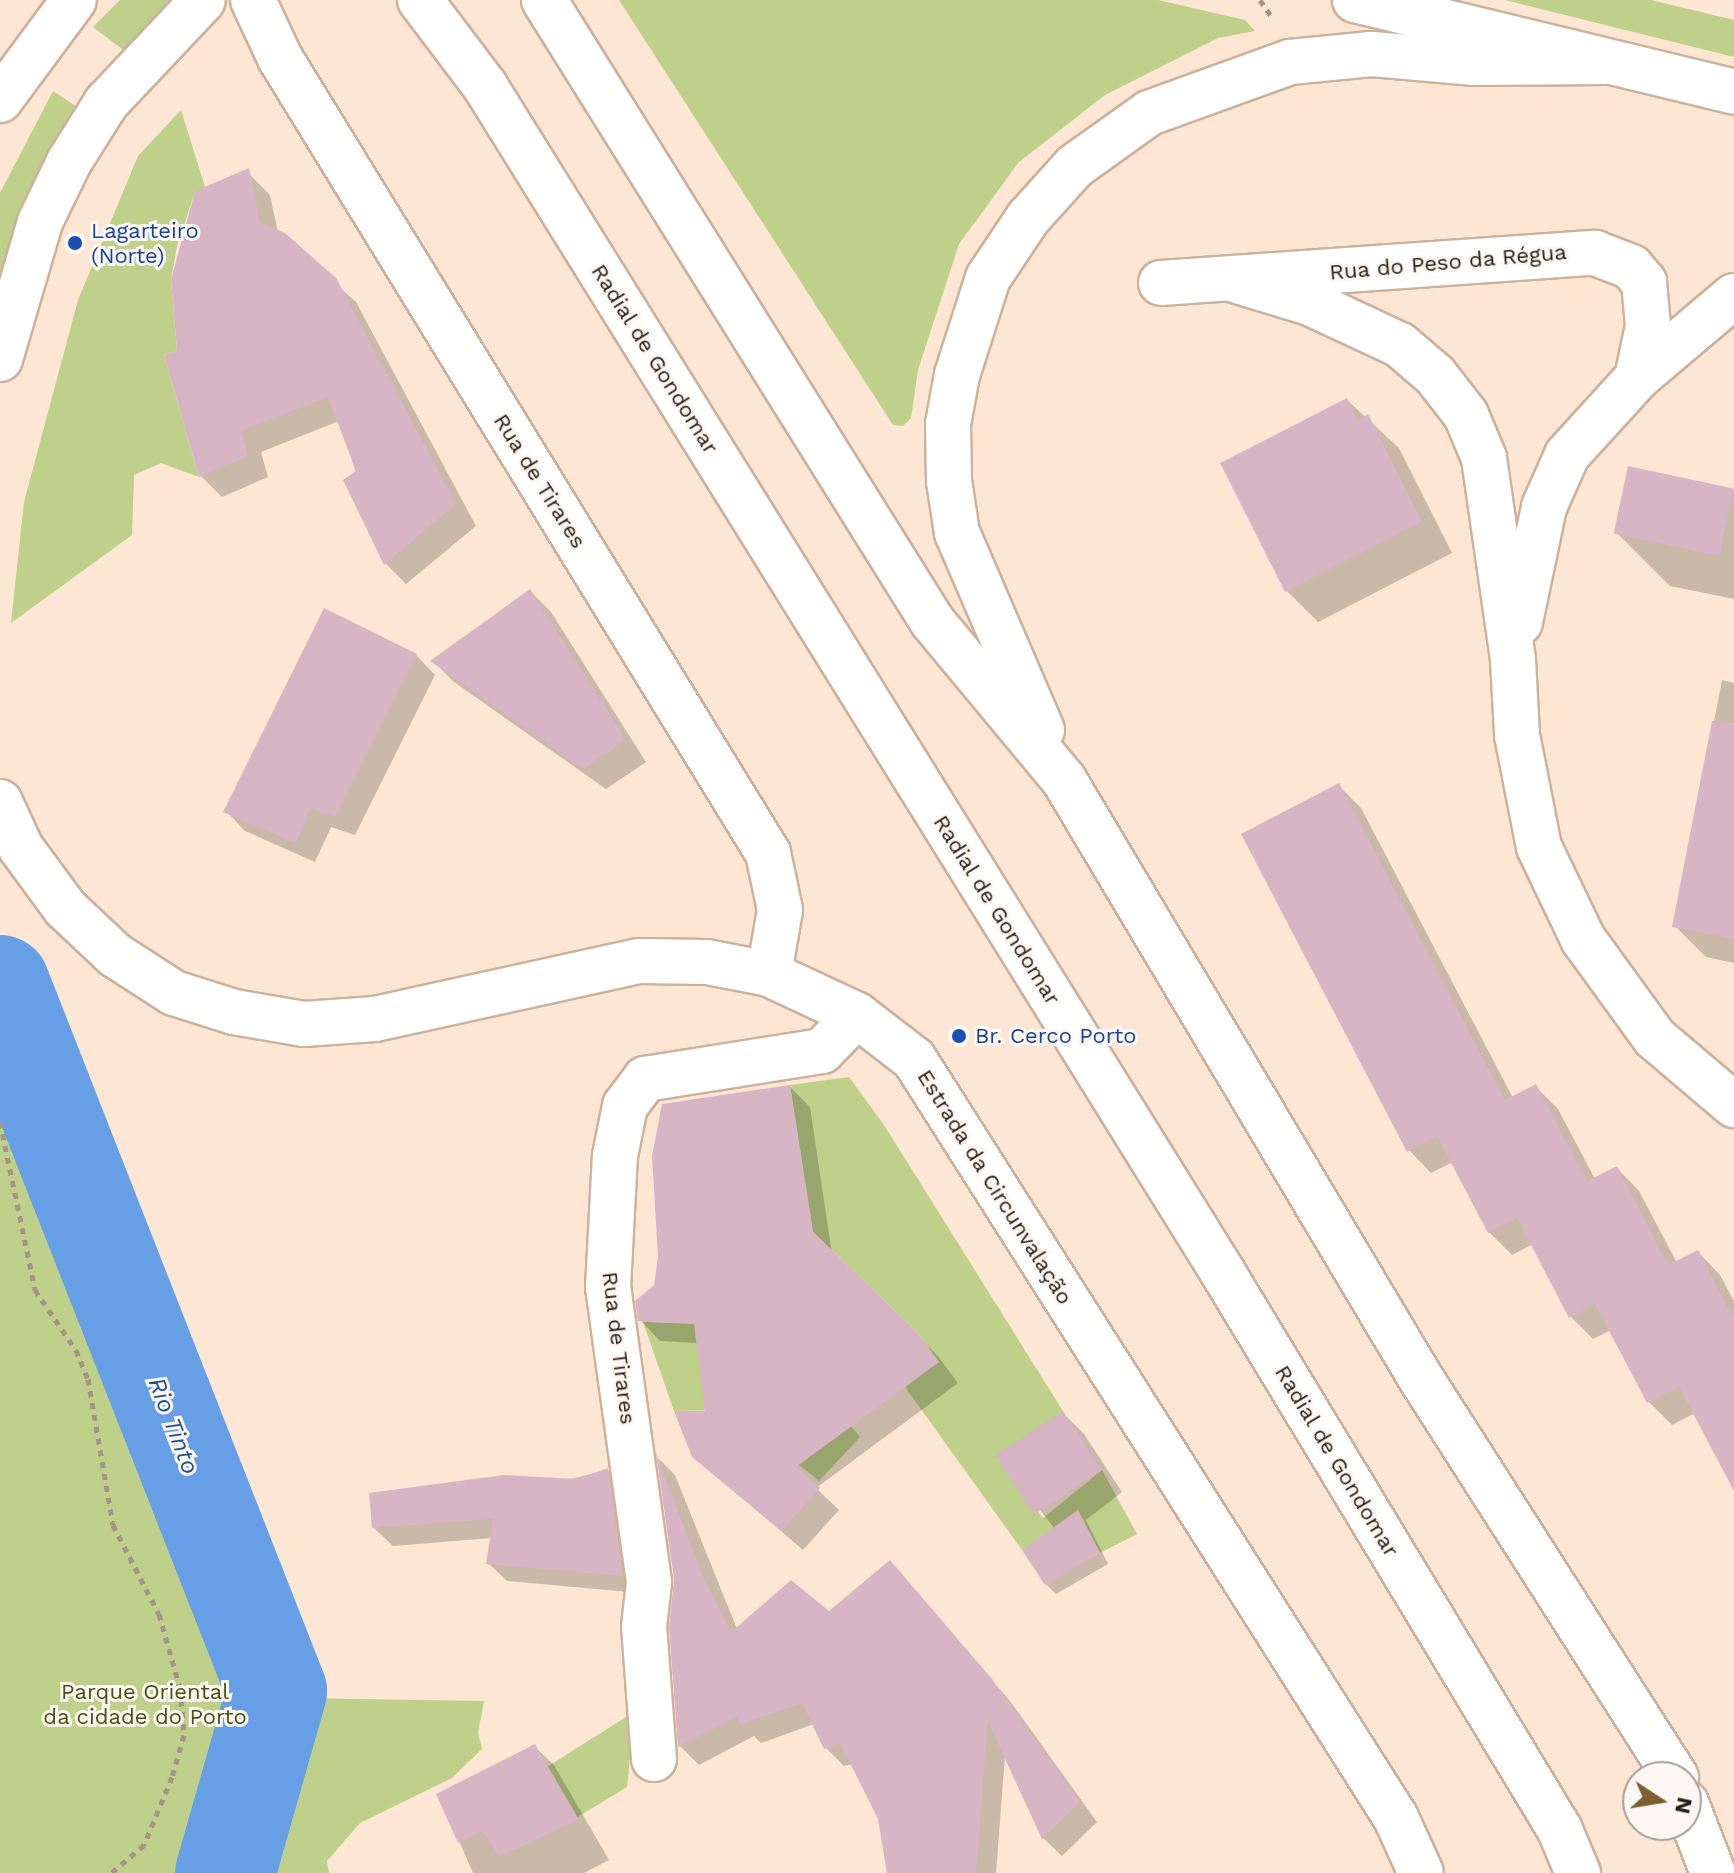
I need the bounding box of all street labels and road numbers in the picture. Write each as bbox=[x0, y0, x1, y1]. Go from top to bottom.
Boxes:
street label: Rua do Peso da Régua bbox=[1328, 238, 1568, 286]
street label: Radial de Gondomar bbox=[586, 259, 724, 459]
street label: Rua de Tirares bbox=[488, 408, 592, 554]
street label: Radial de Gondomar bbox=[928, 810, 1066, 1010]
street label: Estrada da Circunvalação bbox=[911, 1064, 1079, 1310]
street label: Rua de Tirares bbox=[596, 1270, 642, 1426]
street label: Radial de Gondomar bbox=[1269, 1360, 1405, 1562]

